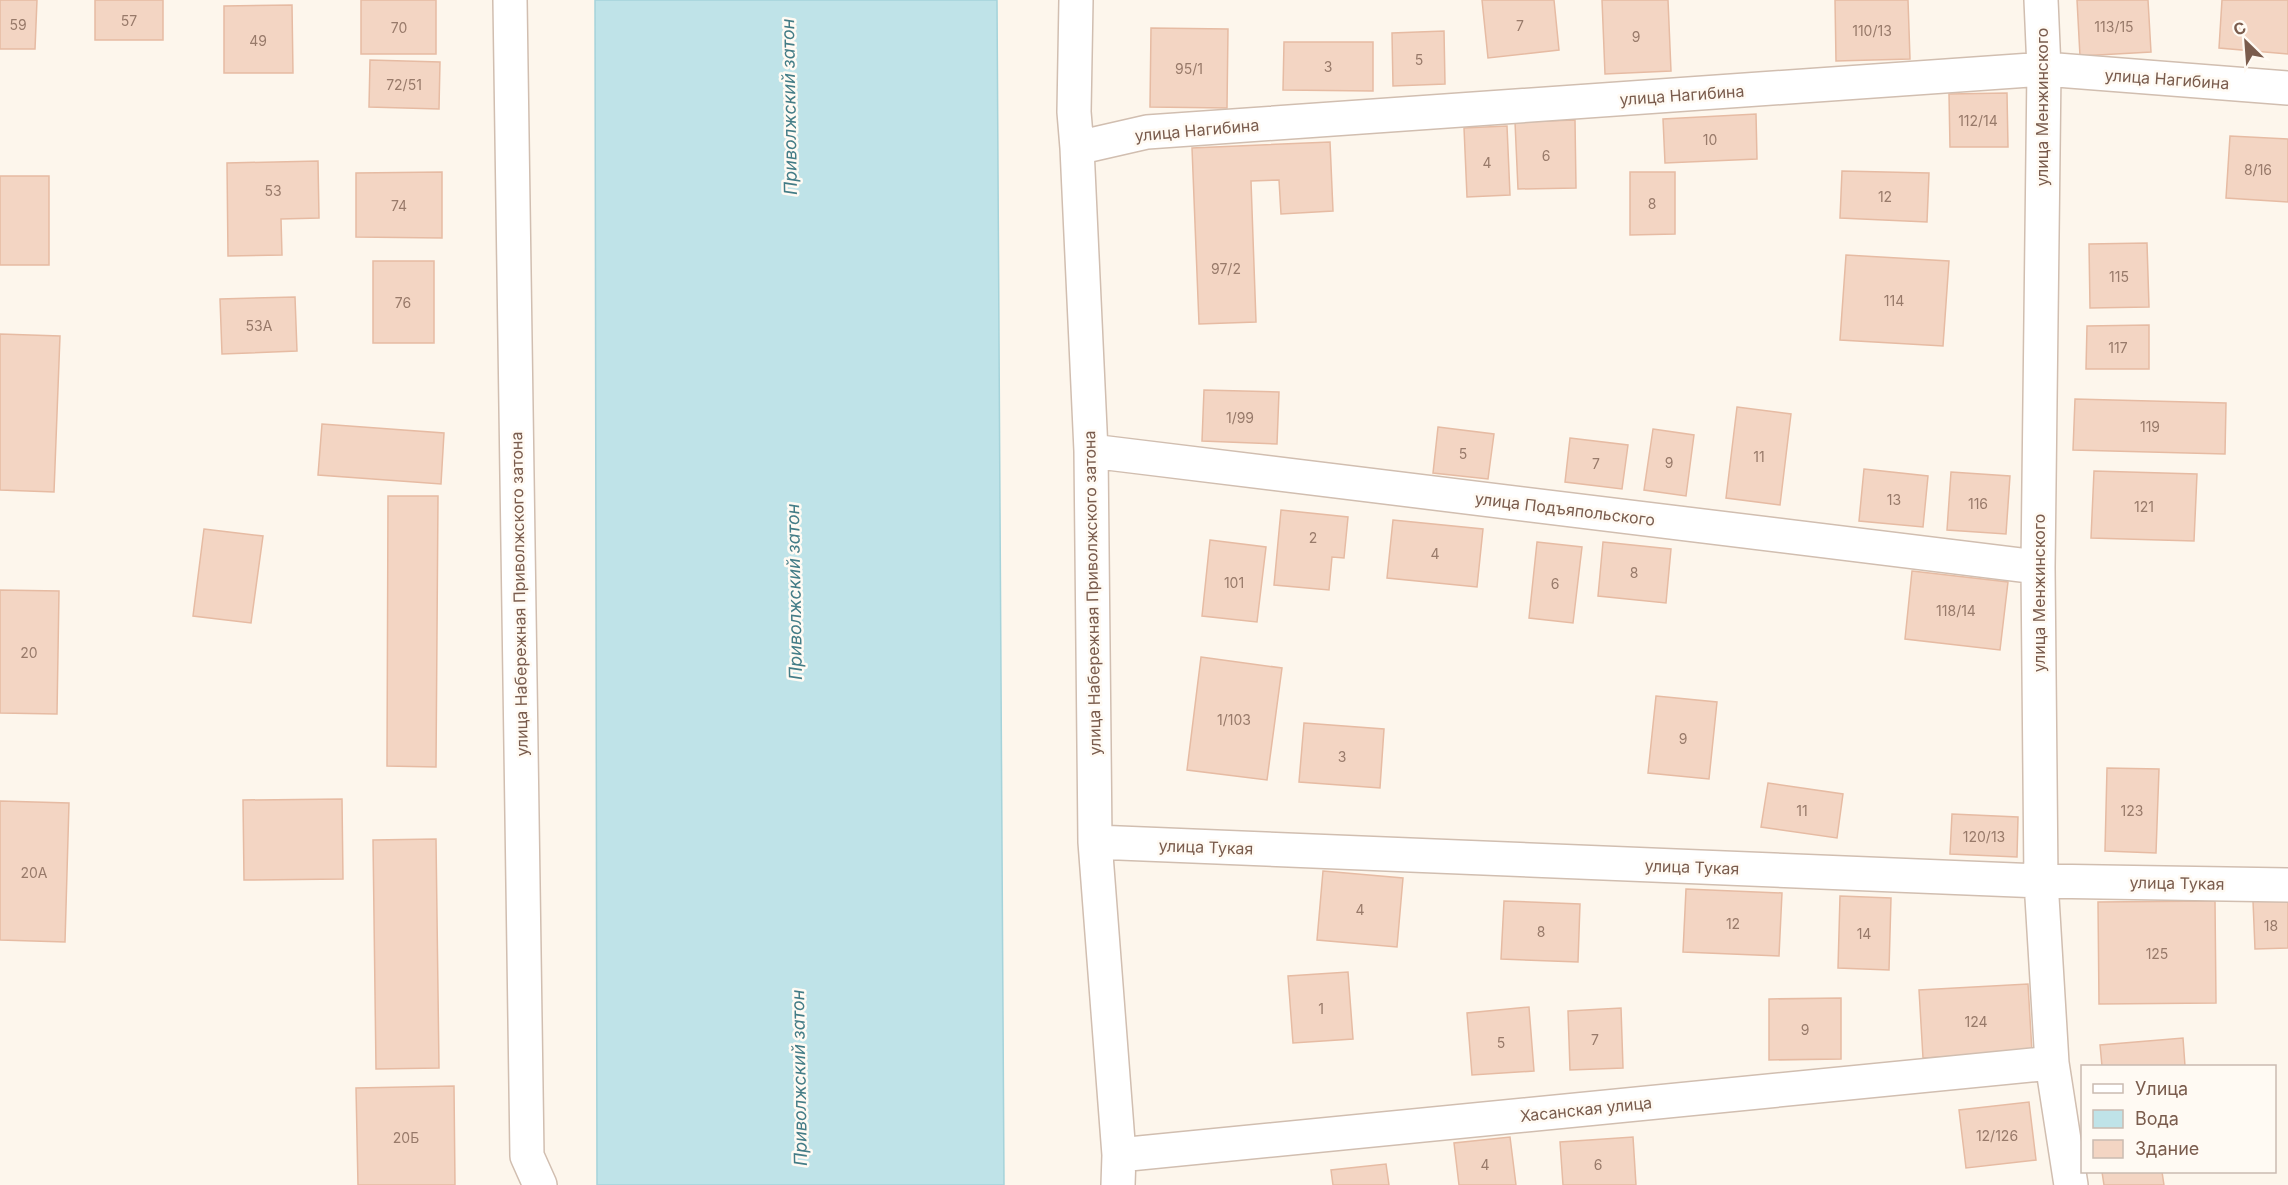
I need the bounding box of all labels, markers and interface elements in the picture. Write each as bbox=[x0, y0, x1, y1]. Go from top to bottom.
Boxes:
house number: 57 bbox=[121, 12, 137, 29]
north arrow bbox=[2216, 12, 2276, 72]
house number: 59 bbox=[9, 16, 27, 33]
house number: 7 bbox=[1516, 17, 1524, 34]
text: С bbox=[2230, 17, 2249, 40]
water label: Приволжский затон bbox=[777, 18, 801, 195]
house number: 113/15 bbox=[2094, 18, 2134, 35]
house number: 70 bbox=[391, 19, 407, 36]
house number: 110/13 bbox=[1852, 22, 1892, 39]
house number: 9 bbox=[1632, 28, 1640, 45]
street label: улица Менжинского bbox=[2032, 28, 2052, 186]
house number: 49 bbox=[249, 32, 267, 49]
house number: 5 bbox=[1415, 51, 1423, 68]
house number: 3 bbox=[1324, 58, 1332, 75]
house number: 95/1 bbox=[1175, 60, 1203, 77]
street label: улица Нагибина bbox=[2104, 65, 2230, 93]
house number: 72/51 bbox=[386, 76, 422, 93]
street label: улица Нагибина bbox=[1619, 81, 1745, 109]
house number: 112/14 bbox=[1958, 112, 1998, 129]
street label: улица Нагибина bbox=[1134, 115, 1260, 145]
house number: 10 bbox=[1703, 131, 1717, 148]
house number: 6 bbox=[1542, 147, 1550, 164]
house number: 4 bbox=[1482, 154, 1492, 171]
house number: 8/16 bbox=[2244, 161, 2272, 178]
house number: 53 bbox=[264, 182, 282, 199]
house number: 12 bbox=[1878, 188, 1892, 205]
house number: 8 bbox=[1648, 195, 1656, 212]
house number: 74 bbox=[391, 197, 407, 214]
house number: 97/2 bbox=[1211, 260, 1241, 277]
house number: 115 bbox=[2109, 268, 2129, 285]
house number: 114 bbox=[1884, 292, 1904, 309]
house number: 76 bbox=[395, 294, 411, 311]
house number: 53А bbox=[246, 317, 273, 334]
house number: 117 bbox=[2108, 339, 2128, 356]
house number: 1/99 bbox=[1226, 409, 1254, 426]
house number: 119 bbox=[2140, 418, 2160, 435]
street label: улица Набережная Приволжского затона bbox=[1079, 430, 1105, 756]
street label: улица Набережная Приволжского затона bbox=[506, 431, 532, 757]
house number: 5 bbox=[1459, 445, 1467, 462]
house number: 11 bbox=[1753, 448, 1765, 465]
house number: 9 bbox=[1665, 454, 1673, 471]
house number: 7 bbox=[1592, 455, 1600, 472]
street label: улица Подъяпольского bbox=[1474, 488, 1656, 530]
house number: 13 bbox=[1887, 491, 1901, 508]
house number: 116 bbox=[1968, 495, 1988, 512]
house number: 121 bbox=[2134, 498, 2154, 515]
water label: Приволжский затон bbox=[782, 503, 806, 680]
street label: улица Менжинского bbox=[2029, 514, 2049, 672]
house number: 2 bbox=[1309, 529, 1317, 546]
house number: 4 bbox=[1430, 545, 1440, 562]
house number: 8 bbox=[1630, 564, 1638, 581]
house number: 101 bbox=[1224, 574, 1244, 591]
house number: 6 bbox=[1551, 575, 1559, 592]
house number: 118/14 bbox=[1936, 602, 1976, 619]
house number: 20 bbox=[20, 644, 38, 661]
house number: 1/103 bbox=[1217, 711, 1251, 728]
house number: 9 bbox=[1679, 730, 1687, 747]
house number: 3 bbox=[1338, 748, 1346, 765]
house number: 11 bbox=[1796, 802, 1808, 819]
house number: 123 bbox=[2121, 802, 2143, 819]
house number: 120/13 bbox=[1963, 828, 2005, 845]
street label: улица Тукая bbox=[1158, 835, 1254, 859]
street label: улица Тукая bbox=[1644, 855, 1740, 879]
house number: 20А bbox=[20, 864, 48, 881]
street label: улица Тукая bbox=[2129, 872, 2225, 894]
house number: 4 bbox=[1355, 901, 1365, 918]
house number: 12 bbox=[1726, 915, 1740, 932]
house number: 18 bbox=[2264, 917, 2278, 934]
house number: 8 bbox=[1537, 923, 1545, 940]
house number: 14 bbox=[1857, 925, 1871, 942]
house number: 125 bbox=[2146, 945, 2168, 962]
water label: Приволжский затон bbox=[787, 989, 811, 1166]
house number: 1 bbox=[1318, 1000, 1324, 1017]
house number: 124 bbox=[1964, 1013, 1988, 1030]
house number: 9 bbox=[1801, 1021, 1809, 1038]
house number: 7 bbox=[1591, 1031, 1599, 1048]
house number: 5 bbox=[1497, 1034, 1505, 1051]
legend bbox=[2081, 1065, 2276, 1173]
text: Улица bbox=[2135, 1078, 2188, 1099]
street label: Хасанская улица bbox=[1519, 1092, 1653, 1126]
text: Вода bbox=[2135, 1108, 2179, 1129]
house number: 12/126 bbox=[1976, 1127, 2018, 1144]
house number: 20Б bbox=[393, 1129, 419, 1146]
text: Здание bbox=[2135, 1138, 2199, 1159]
house number: 4 bbox=[1480, 1156, 1490, 1173]
house number: 6 bbox=[1594, 1156, 1602, 1173]

